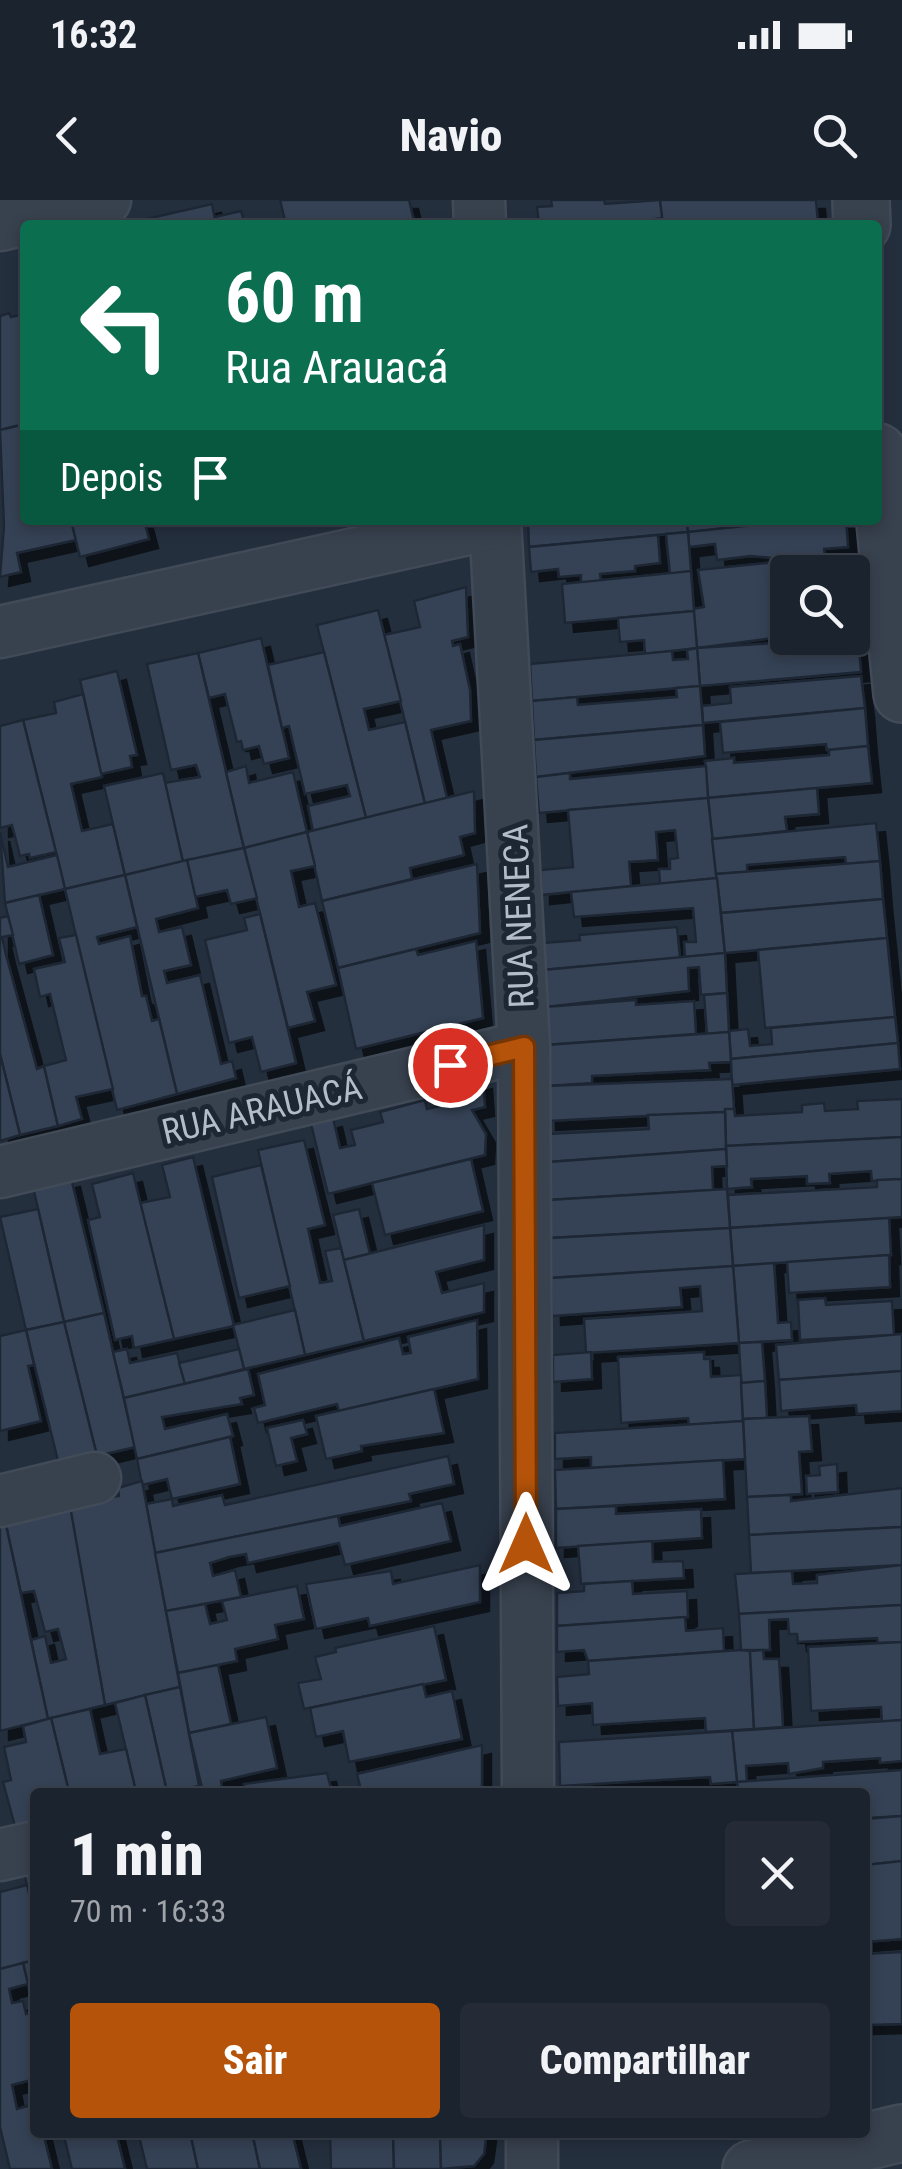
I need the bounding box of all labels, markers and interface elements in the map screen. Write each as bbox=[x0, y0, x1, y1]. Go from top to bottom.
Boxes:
text: 16:32 bbox=[50, 13, 137, 57]
icon: back bbox=[40, 108, 95, 163]
icon: search bbox=[807, 108, 862, 163]
text: Navio bbox=[400, 109, 502, 162]
text: 60 m bbox=[225, 257, 364, 339]
icon: left bbox=[60, 260, 190, 390]
text: Rua Arauacá bbox=[225, 341, 449, 394]
icon: arrive bbox=[183, 450, 238, 505]
text: Depois bbox=[60, 456, 163, 500]
map controls bbox=[770, 555, 870, 655]
button: search bbox=[770, 555, 870, 655]
street label: RUA NENECA bbox=[495, 823, 543, 1009]
pin bbox=[408, 1023, 493, 1108]
icon: arrive bbox=[423, 1038, 478, 1093]
street label: RUA ARAUACÁ bbox=[158, 1067, 366, 1153]
position arrow bbox=[474, 1492, 578, 1596]
text: 1 min bbox=[70, 1819, 204, 1890]
button: close bbox=[725, 1821, 830, 1926]
text: 70 m · 16:33 bbox=[70, 1892, 226, 1930]
button: Sair bbox=[70, 2003, 440, 2118]
button: Compartilhar bbox=[460, 2003, 830, 2118]

